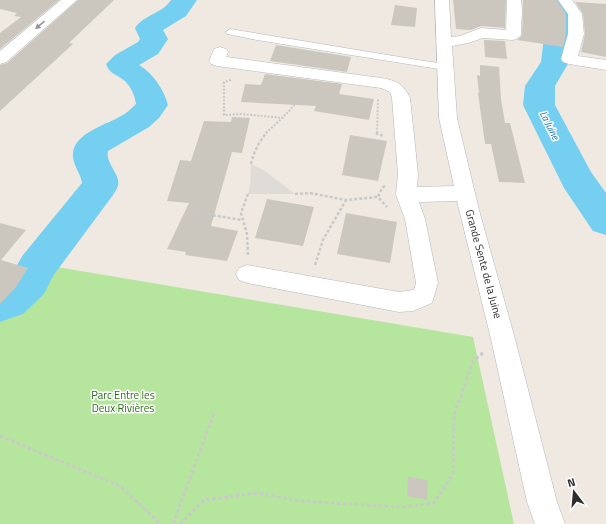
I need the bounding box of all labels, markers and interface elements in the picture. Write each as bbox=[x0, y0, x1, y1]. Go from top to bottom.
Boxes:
one-way arrow bbox=[35, 21, 45, 30]
water label: La Juine bbox=[536, 108, 564, 144]
street label: Grande Sente de la Juine bbox=[462, 208, 506, 321]
park label: Parc Entre les Deux Rivières bbox=[91, 387, 155, 416]
north arrow bbox=[554, 472, 594, 512]
text: N bbox=[565, 474, 577, 491]

